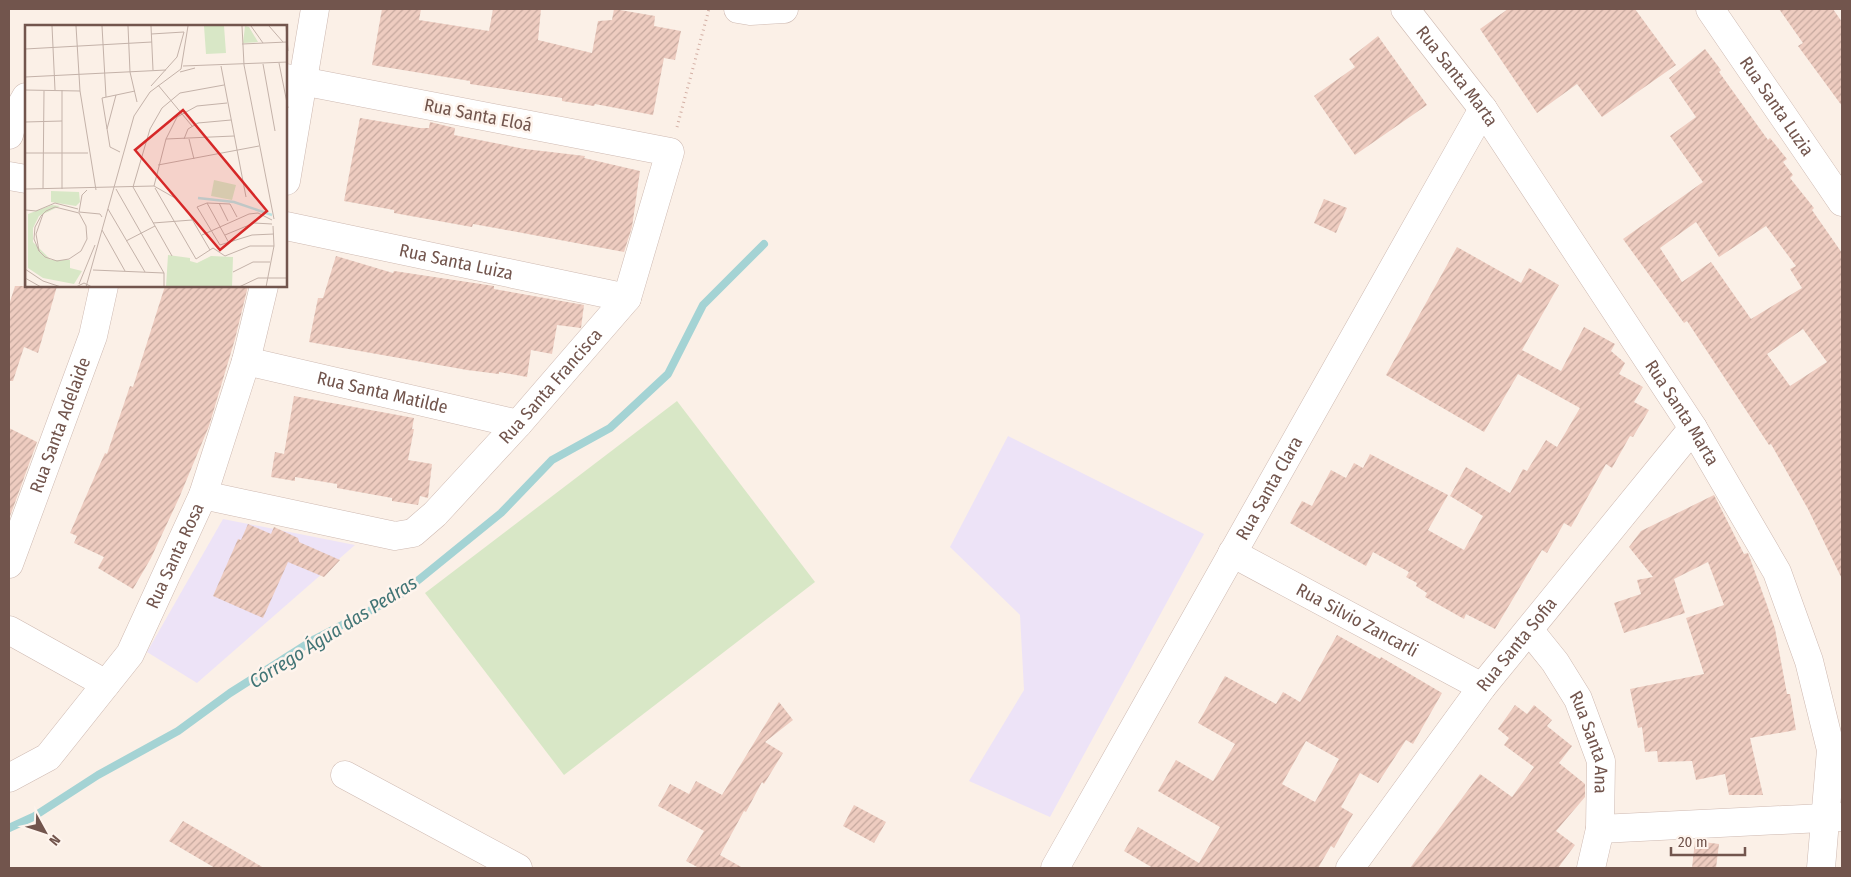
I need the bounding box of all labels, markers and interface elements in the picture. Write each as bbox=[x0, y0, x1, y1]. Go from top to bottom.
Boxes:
street label: Rua Santa Marta bbox=[1411, 22, 1503, 131]
inset map bbox=[25, 25, 288, 288]
street label: Rua Santa Luzia bbox=[1735, 52, 1819, 161]
street label: Rua Santa Eloá bbox=[422, 94, 534, 136]
street label: Rua Santa Luiza bbox=[397, 239, 515, 285]
street label: Rua Santa Francisca bbox=[494, 324, 607, 448]
street label: Rua Santa Adelaide bbox=[25, 354, 95, 496]
street label: Rua Santa Marta bbox=[1640, 356, 1724, 470]
street label: Rua Santa Matilde bbox=[315, 367, 450, 418]
street label: Rua Santa Clara bbox=[1231, 432, 1307, 544]
street label: Rua Santa Rosa bbox=[141, 499, 209, 612]
water label: Córrego Água das Pedras bbox=[245, 571, 421, 693]
street label: Rua Silvio Zancarli bbox=[1292, 578, 1422, 662]
street label: Rua Santa Sofia bbox=[1472, 593, 1562, 696]
street label: Rua Santa Ana bbox=[1565, 687, 1612, 794]
north arrow bbox=[20, 807, 70, 857]
scale bar bbox=[1671, 824, 1745, 856]
text: N bbox=[45, 831, 64, 849]
text: 20 m bbox=[1678, 833, 1708, 851]

